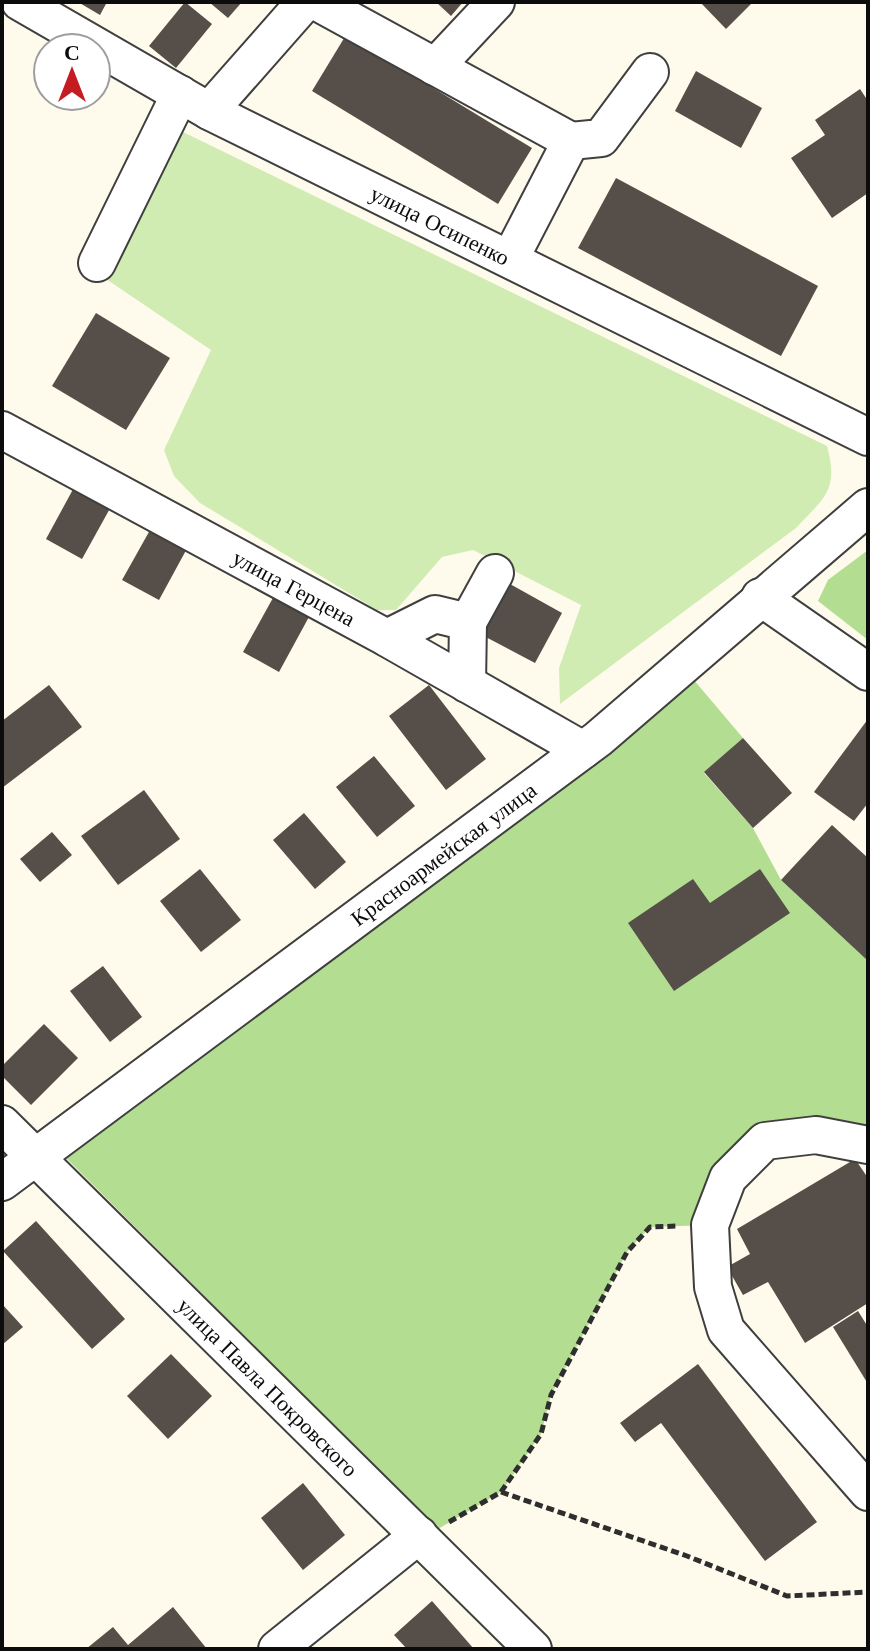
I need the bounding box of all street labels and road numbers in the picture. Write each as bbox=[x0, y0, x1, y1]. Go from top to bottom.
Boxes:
street label: улица Осипенко bbox=[366, 180, 514, 272]
street label: улица Герцена bbox=[228, 544, 360, 632]
street label: Красноармейская улица bbox=[346, 776, 542, 932]
street label: улица Павла Покровского bbox=[172, 1292, 364, 1482]

